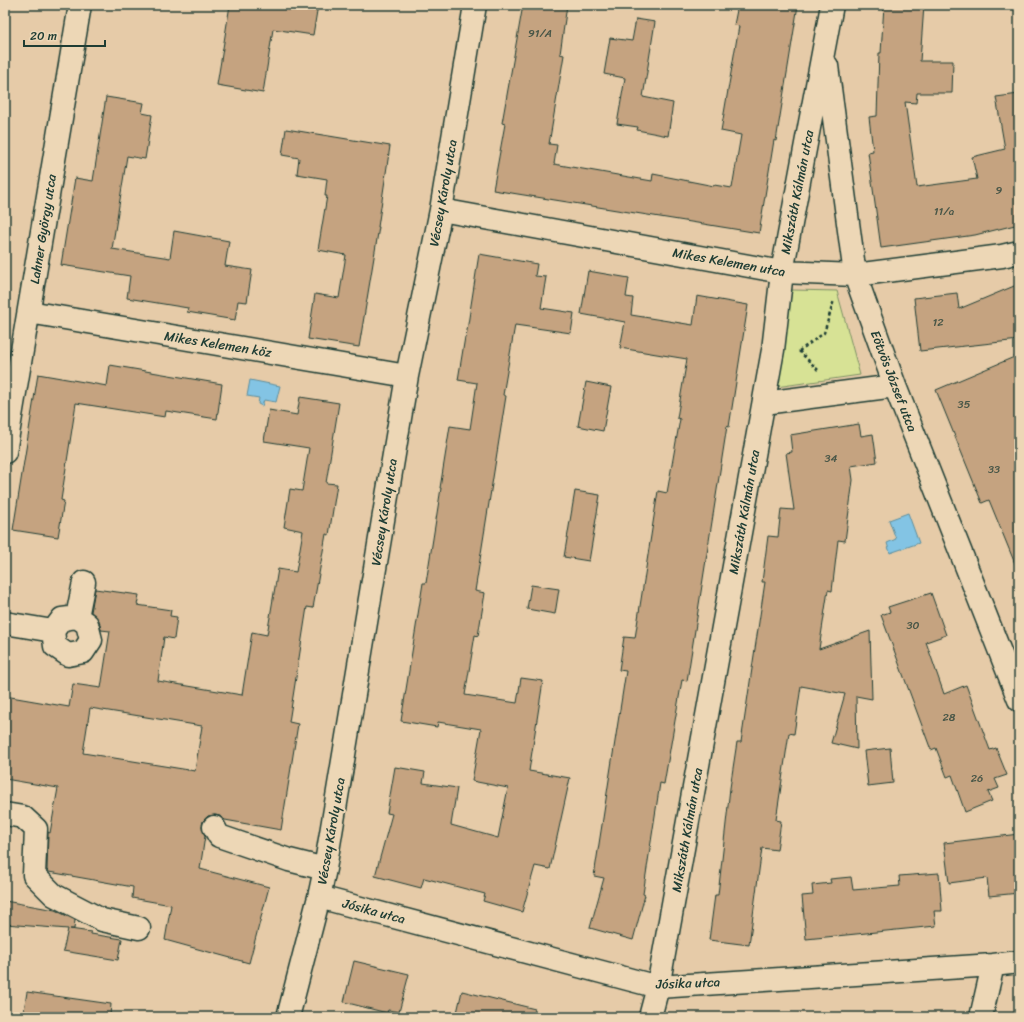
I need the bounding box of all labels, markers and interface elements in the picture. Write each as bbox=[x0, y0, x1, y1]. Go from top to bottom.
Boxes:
scale bar bbox=[24, 22, 105, 48]
house number: 91/A bbox=[528, 24, 552, 43]
text: 20 m bbox=[30, 25, 57, 47]
street label: Mikszáth Kálmán utca bbox=[774, 128, 820, 256]
street label: Vécsey Károly utca bbox=[422, 137, 464, 248]
street label: Lahner György utca bbox=[23, 172, 63, 286]
house number: 9 bbox=[996, 181, 1003, 200]
house number: 11/a bbox=[934, 202, 955, 221]
street label: Mikes Kelemen utca bbox=[671, 241, 788, 283]
house number: 12 bbox=[932, 313, 944, 332]
street label: Mikes Kelemen köz bbox=[163, 324, 274, 364]
street label: Eötvös József utca bbox=[864, 327, 924, 436]
house number: 35 bbox=[958, 395, 971, 414]
street label: Mikszáth Kálmán utca bbox=[722, 448, 766, 576]
house number: 34 bbox=[825, 449, 838, 468]
street label: Vécsey Károly utca bbox=[364, 456, 404, 567]
house number: 33 bbox=[988, 460, 1000, 479]
house number: 30 bbox=[907, 616, 920, 635]
house number: 28 bbox=[943, 708, 956, 727]
street label: Mikszáth Kálmán utca bbox=[665, 766, 709, 894]
house number: 26 bbox=[971, 769, 983, 788]
street label: Vécsey Károly utca bbox=[310, 775, 352, 886]
street label: Jósika utca bbox=[339, 891, 408, 931]
street label: Jósika utca bbox=[654, 970, 721, 996]

